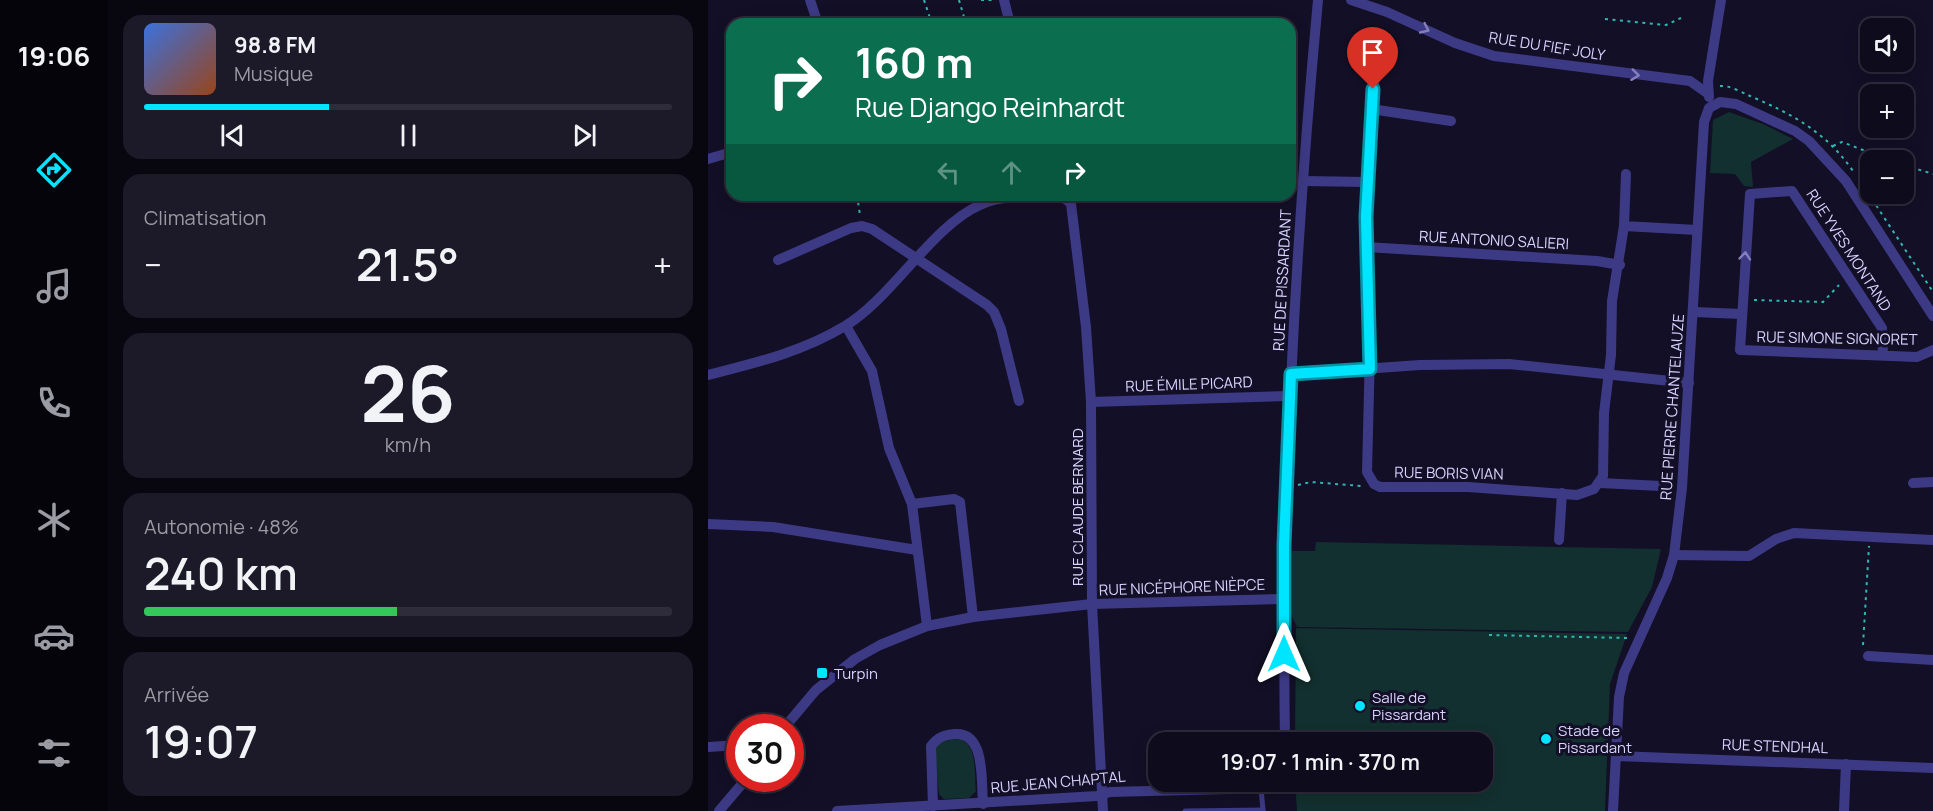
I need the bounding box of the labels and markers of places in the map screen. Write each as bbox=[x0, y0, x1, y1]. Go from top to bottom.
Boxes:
pin bbox=[1347, 27, 1398, 89]
place label: Turpin bbox=[834, 663, 878, 684]
marker: Turpin bbox=[815, 666, 829, 680]
place label: Salle de Pissardant bbox=[1372, 687, 1446, 725]
marker: Salle de Pissardant bbox=[1353, 699, 1367, 713]
place label: Stade de Pissardant bbox=[1558, 720, 1632, 758]
marker: Stade de Pissardant bbox=[1539, 732, 1553, 746]

